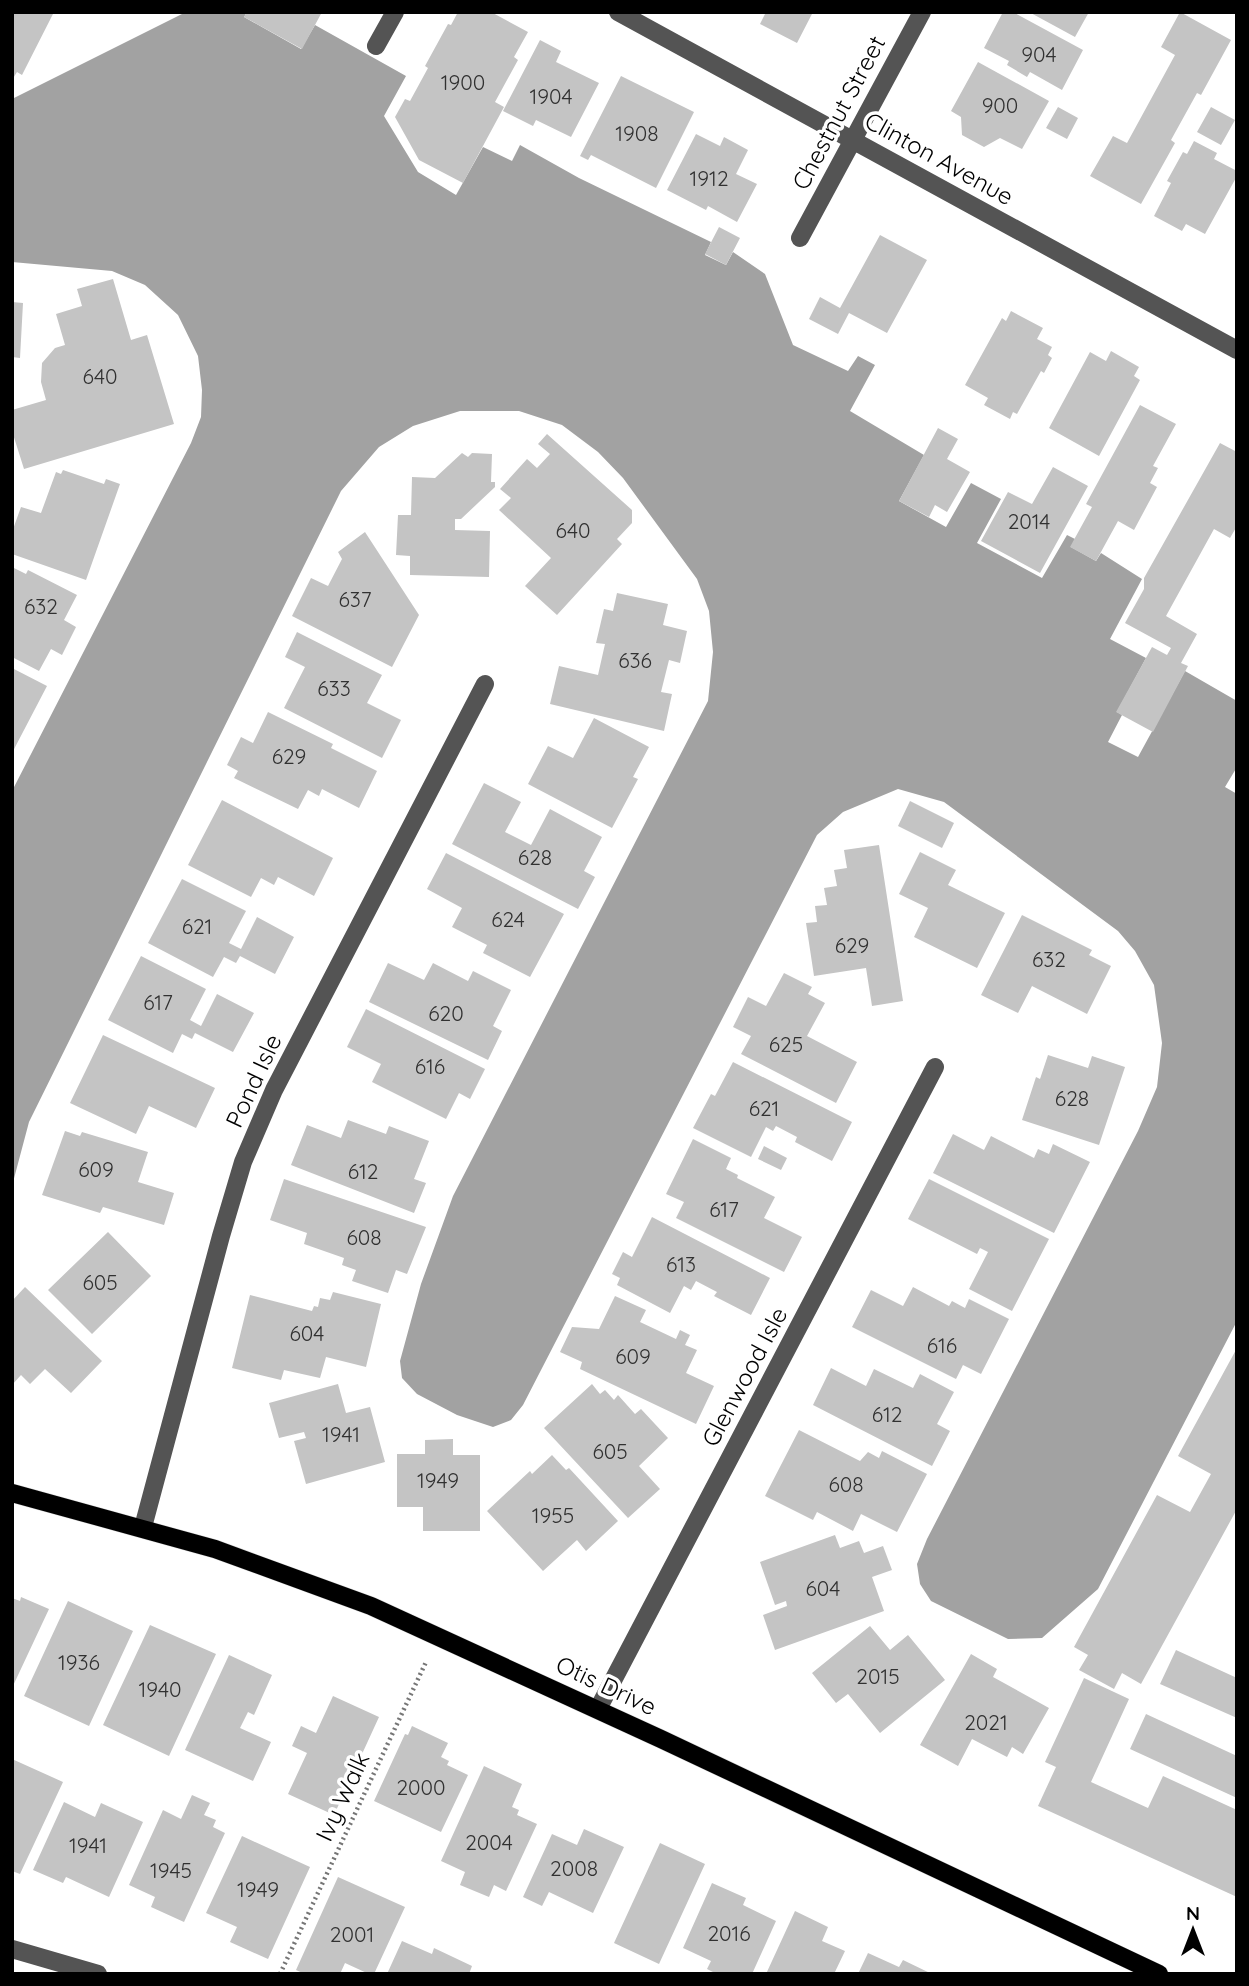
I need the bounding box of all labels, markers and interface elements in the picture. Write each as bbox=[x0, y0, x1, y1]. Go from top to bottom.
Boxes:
street label: Chestnut Street bbox=[785, 30, 891, 195]
house number: 904 bbox=[1021, 41, 1057, 67]
house number: 1900 bbox=[441, 69, 485, 95]
house number: 1904 bbox=[529, 83, 573, 109]
house number: 900 bbox=[982, 92, 1018, 118]
street label: Clinton Avenue bbox=[860, 105, 1019, 211]
house number: 1908 bbox=[615, 120, 659, 146]
house number: 1912 bbox=[689, 165, 729, 191]
house number: 640 bbox=[82, 363, 118, 389]
house number: 2014 bbox=[1008, 508, 1050, 534]
house number: 640 bbox=[555, 517, 591, 543]
house number: 637 bbox=[338, 586, 372, 612]
house number: 632 bbox=[24, 593, 58, 619]
house number: 636 bbox=[618, 647, 652, 673]
house number: 633 bbox=[317, 675, 351, 701]
house number: 629 bbox=[272, 743, 306, 769]
house number: 628 bbox=[518, 844, 552, 870]
house number: 624 bbox=[491, 906, 525, 932]
house number: 621 bbox=[182, 913, 212, 939]
house number: 629 bbox=[835, 932, 869, 958]
house number: 632 bbox=[1032, 946, 1066, 972]
house number: 617 bbox=[143, 989, 173, 1015]
house number: 620 bbox=[428, 1000, 464, 1026]
street label: Pond Isle bbox=[218, 1029, 288, 1132]
house number: 625 bbox=[769, 1031, 803, 1057]
house number: 616 bbox=[415, 1053, 445, 1079]
house number: 628 bbox=[1055, 1085, 1089, 1111]
house number: 621 bbox=[749, 1095, 779, 1121]
house number: 609 bbox=[78, 1156, 114, 1182]
house number: 612 bbox=[348, 1158, 378, 1184]
house number: 617 bbox=[709, 1196, 739, 1222]
house number: 608 bbox=[346, 1224, 382, 1250]
house number: 613 bbox=[666, 1251, 696, 1277]
house number: 605 bbox=[82, 1269, 118, 1295]
street label: Glenwood Isle bbox=[695, 1302, 793, 1451]
house number: 604 bbox=[290, 1320, 324, 1346]
house number: 616 bbox=[927, 1332, 957, 1358]
house number: 609 bbox=[615, 1343, 651, 1369]
house number: 612 bbox=[872, 1401, 902, 1427]
house number: 1941 bbox=[322, 1421, 360, 1447]
house number: 605 bbox=[592, 1438, 628, 1464]
house number: 1949 bbox=[417, 1467, 459, 1493]
house number: 608 bbox=[828, 1471, 864, 1497]
house number: 1955 bbox=[532, 1502, 574, 1528]
house number: 604 bbox=[806, 1575, 840, 1601]
house number: 1936 bbox=[58, 1649, 100, 1675]
street label: Otis Drive bbox=[551, 1649, 661, 1721]
house number: 2015 bbox=[856, 1663, 900, 1689]
house number: 1940 bbox=[138, 1676, 182, 1702]
house number: 2021 bbox=[964, 1709, 1008, 1735]
street label: Ivy Walk bbox=[308, 1747, 376, 1846]
house number: 2000 bbox=[396, 1774, 446, 1800]
house number: 2004 bbox=[465, 1829, 513, 1855]
house number: 1941 bbox=[69, 1832, 107, 1858]
house number: 2008 bbox=[550, 1855, 598, 1881]
house number: 1945 bbox=[150, 1857, 192, 1883]
house number: 1949 bbox=[237, 1876, 279, 1902]
north arrow bbox=[1158, 1895, 1228, 1965]
text: N bbox=[1186, 1901, 1200, 1925]
house number: 2016 bbox=[707, 1920, 751, 1946]
house number: 2001 bbox=[330, 1921, 374, 1947]

